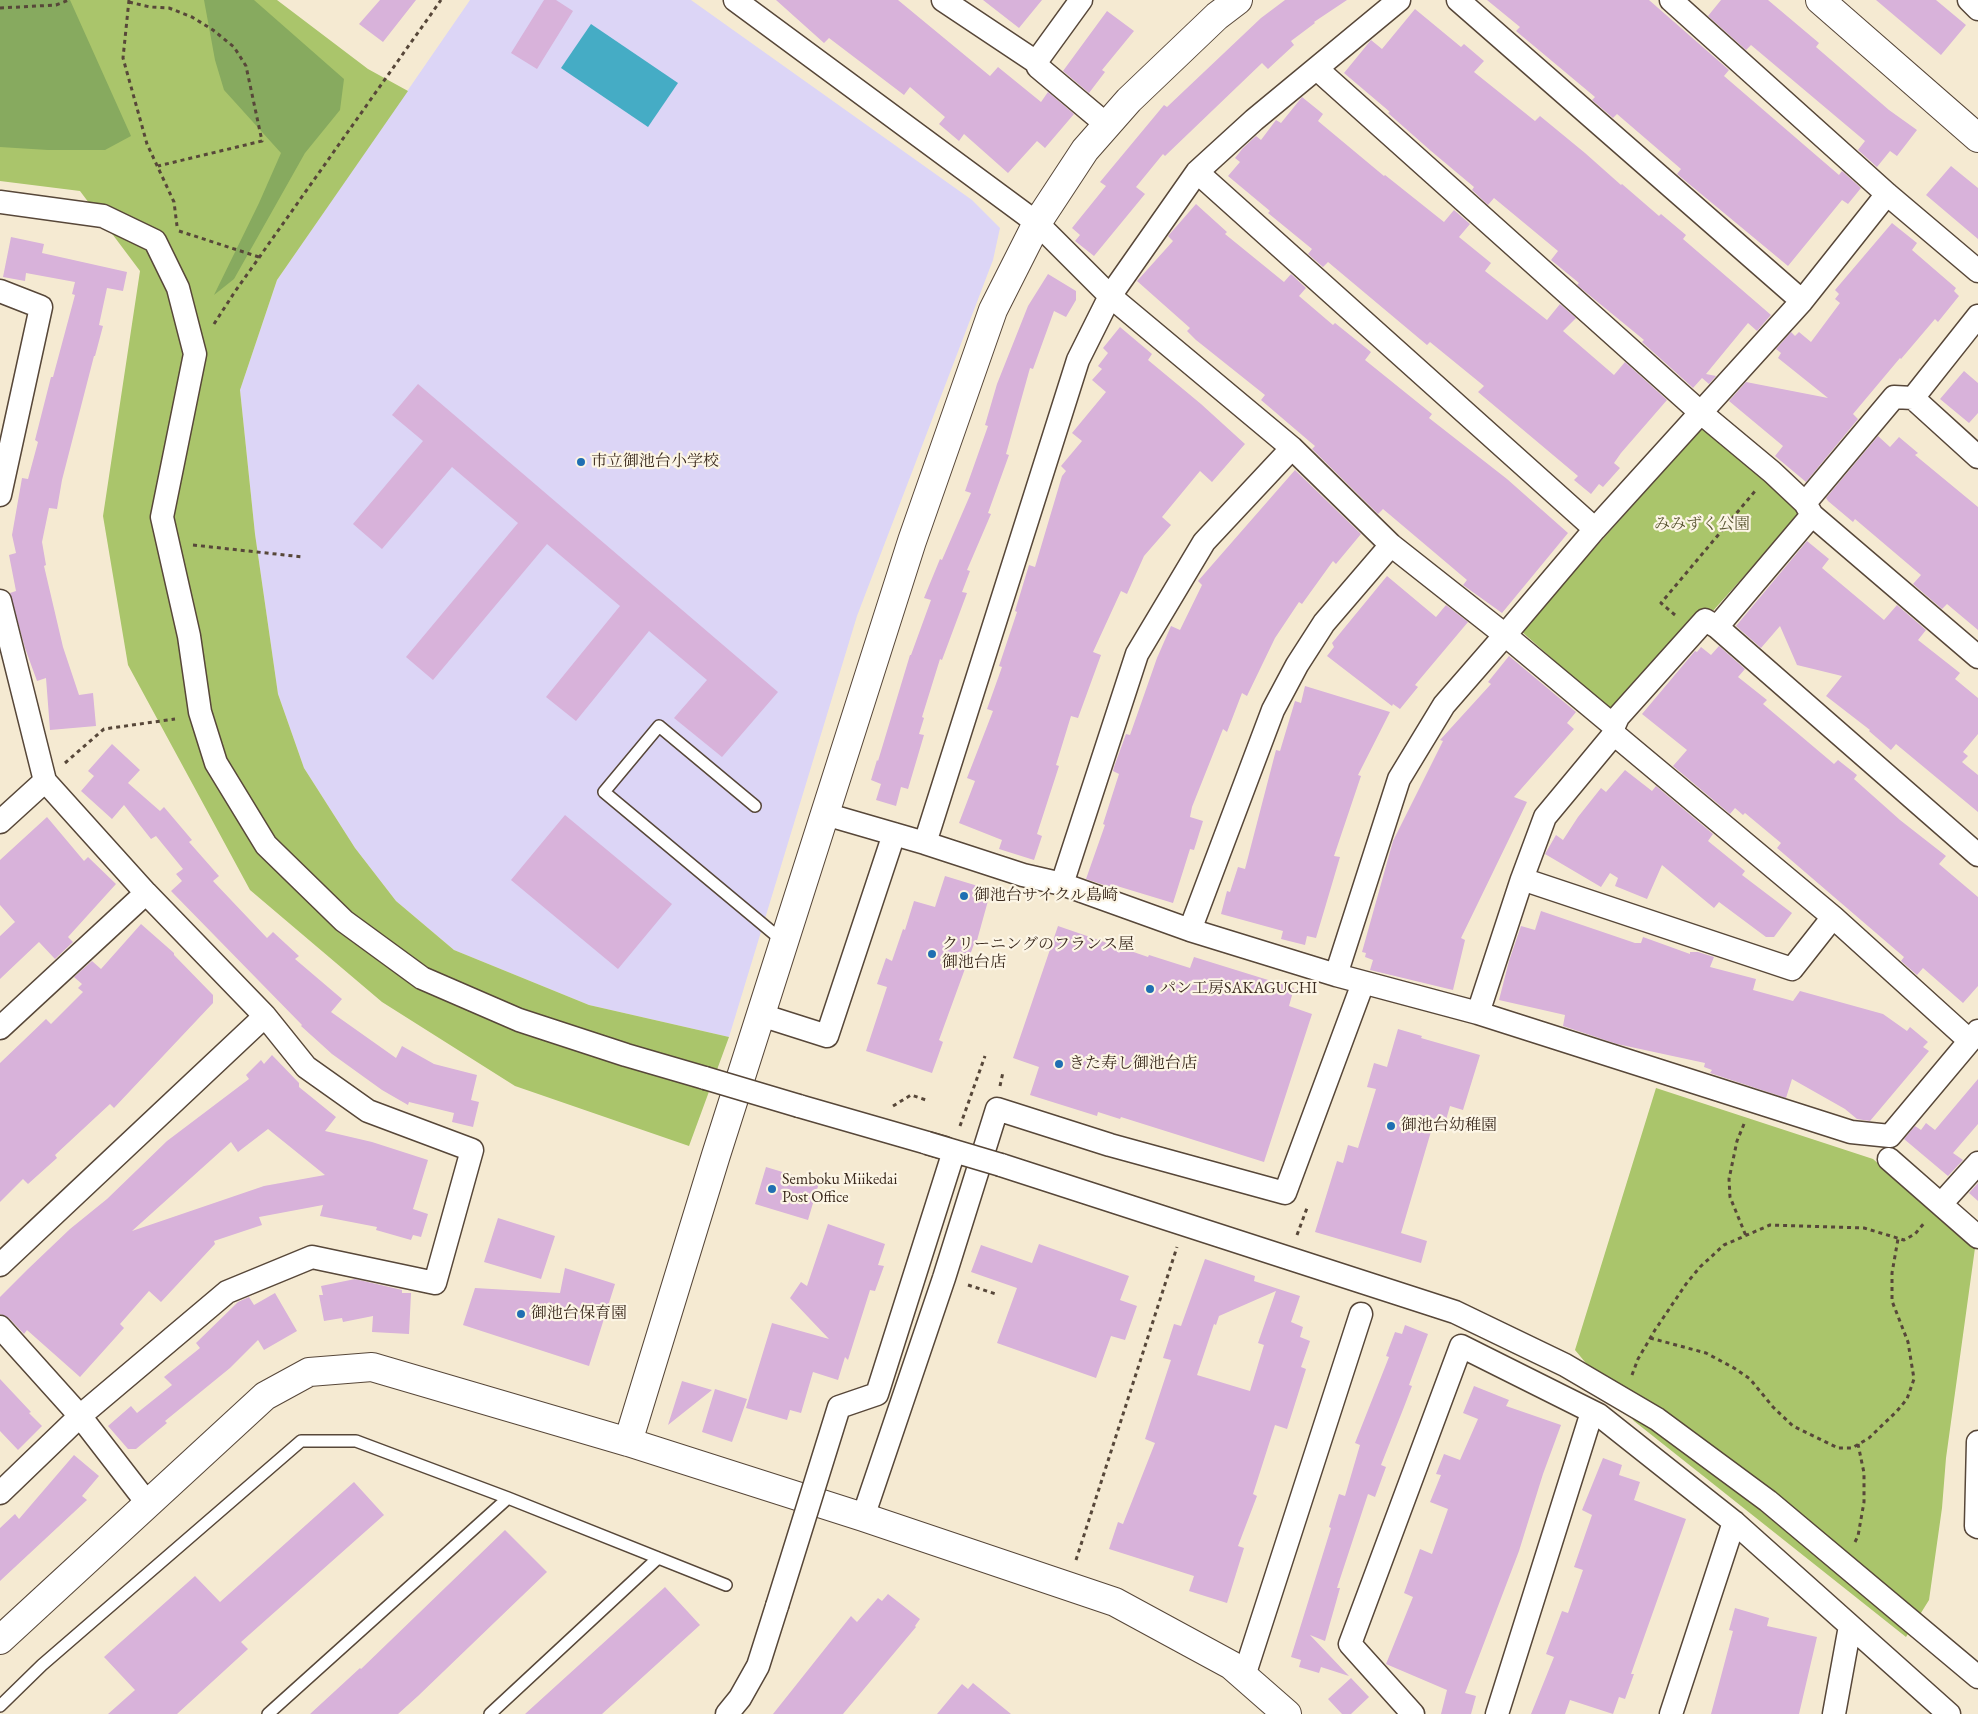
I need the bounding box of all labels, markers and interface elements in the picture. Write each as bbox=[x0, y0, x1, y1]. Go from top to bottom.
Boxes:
place label: 市立御池台小学校 bbox=[591, 452, 719, 472]
marker: 市立御池台小学校 bbox=[575, 456, 587, 468]
park label: みみずく公園 bbox=[1654, 515, 1750, 535]
place label: 御池台サイクル島崎 bbox=[974, 886, 1118, 906]
marker: 御池台サイクル島崎 bbox=[958, 890, 970, 902]
place label: クリーニングのフランス屋 御池台店 bbox=[942, 935, 1134, 973]
marker: クリーニングのフランス屋 御池台店 bbox=[926, 948, 938, 960]
place label: パン工房SAKAGUCHI bbox=[1160, 979, 1317, 999]
marker: パン工房SAKAGUCHI bbox=[1144, 983, 1156, 995]
place label: きた寿し御池台店 bbox=[1069, 1054, 1197, 1074]
marker: きた寿し御池台店 bbox=[1053, 1058, 1065, 1070]
place label: 御池台幼稚園 bbox=[1401, 1116, 1497, 1136]
marker: 御池台幼稚園 bbox=[1385, 1120, 1397, 1132]
place label: Semboku Miikedai Post Office bbox=[782, 1170, 897, 1208]
marker: Semboku Miikedai Post Office bbox=[766, 1183, 778, 1195]
place label: 御池台保育園 bbox=[531, 1304, 627, 1324]
marker: 御池台保育園 bbox=[515, 1308, 527, 1320]

